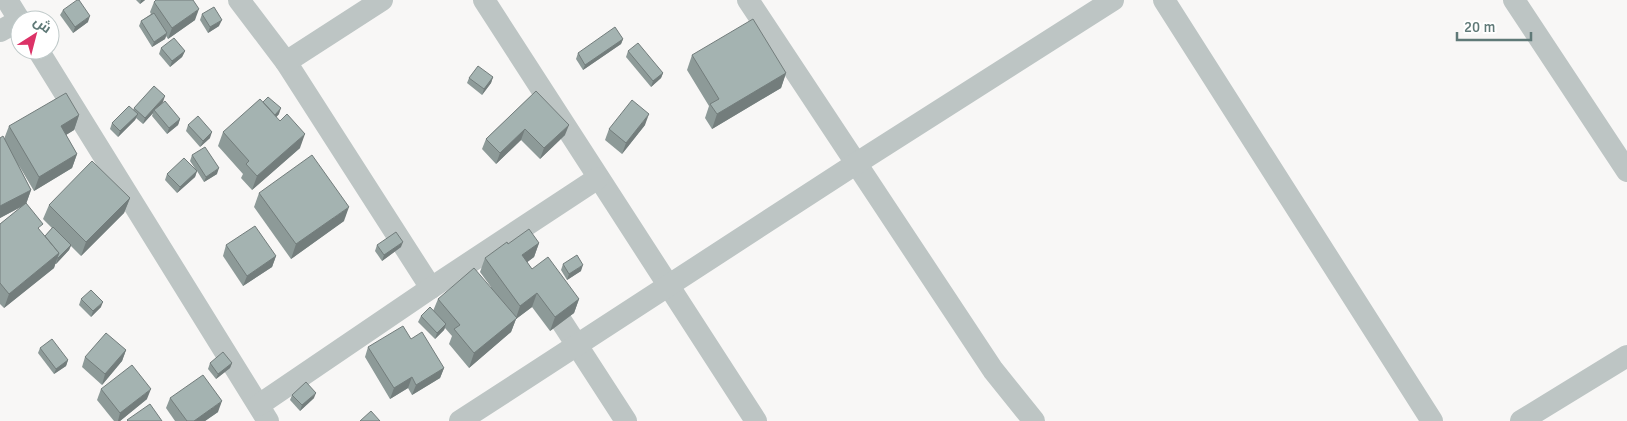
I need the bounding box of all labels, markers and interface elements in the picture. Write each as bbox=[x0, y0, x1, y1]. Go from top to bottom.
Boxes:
north arrow bbox=[10, 10, 60, 60]
scale bar bbox=[1457, 10, 1531, 42]
text: ش bbox=[30, 13, 55, 37]
text: 20 m bbox=[1464, 18, 1495, 36]

